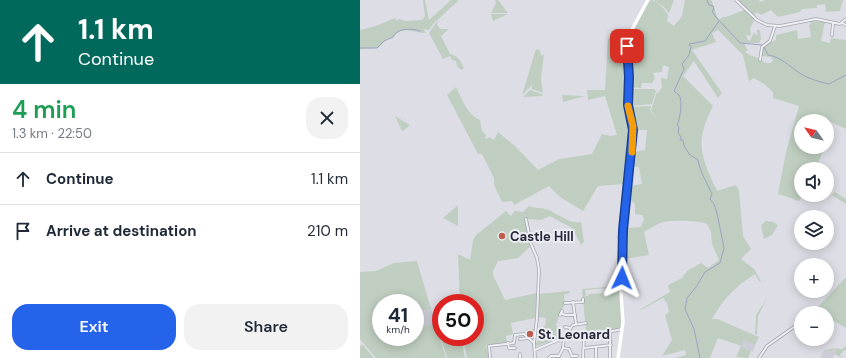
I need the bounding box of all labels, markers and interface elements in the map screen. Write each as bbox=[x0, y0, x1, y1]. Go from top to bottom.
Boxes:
text: 1.1 km bbox=[78, 11, 154, 48]
icon: ahead bbox=[12, 16, 64, 68]
pin bbox=[610, 29, 644, 63]
icon: arrive bbox=[616, 35, 638, 57]
text: Continue bbox=[78, 47, 154, 71]
text: 4 min bbox=[12, 94, 76, 125]
button: close bbox=[306, 97, 348, 139]
north arrow bbox=[794, 114, 834, 154]
map controls bbox=[794, 114, 834, 346]
text: 1.3 km · 22:50 bbox=[12, 125, 92, 142]
button: sound bbox=[794, 162, 834, 202]
icon: ahead bbox=[12, 168, 34, 190]
text: Continue bbox=[46, 169, 114, 189]
text: 1.1 km bbox=[311, 169, 348, 189]
button: layers bbox=[794, 210, 834, 250]
icon: arrive bbox=[12, 220, 34, 242]
text: Arrive at destination bbox=[46, 221, 197, 241]
text: 210 m bbox=[307, 221, 348, 241]
place label: Castle Hill bbox=[510, 228, 574, 245]
marker: Castle Hill bbox=[497, 231, 507, 241]
position arrow bbox=[601, 257, 643, 299]
button: + bbox=[794, 258, 834, 298]
speed limit sign: 50 bbox=[432, 294, 484, 346]
text: 41 bbox=[388, 302, 408, 328]
button: Exit bbox=[12, 304, 176, 350]
button: Share bbox=[184, 304, 348, 350]
button: − bbox=[794, 306, 834, 346]
text: km/h bbox=[386, 323, 410, 336]
place label: St. Leonard bbox=[538, 326, 610, 343]
marker: St. Leonard bbox=[525, 329, 535, 339]

